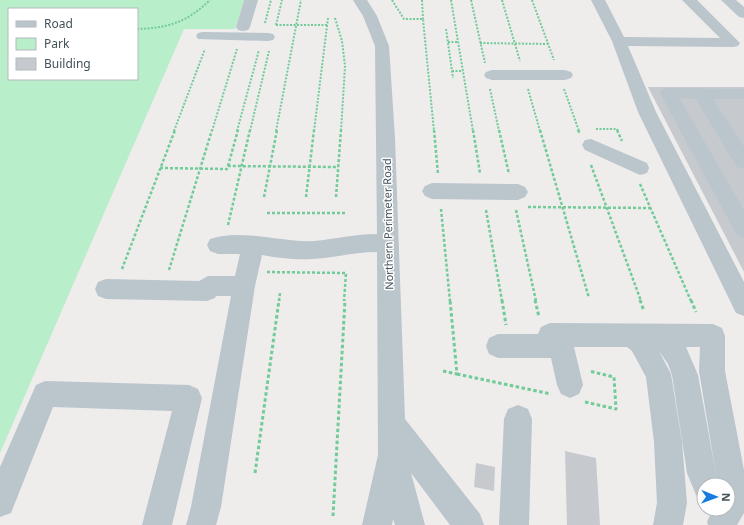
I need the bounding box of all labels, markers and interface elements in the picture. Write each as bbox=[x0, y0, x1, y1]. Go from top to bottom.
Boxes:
legend bbox=[8, 8, 138, 80]
text: Road bbox=[44, 15, 73, 32]
text: Park bbox=[44, 35, 70, 52]
text: Building bbox=[44, 55, 91, 72]
street label: Northern Perimeter Road bbox=[379, 158, 396, 290]
north arrow bbox=[696, 477, 736, 517]
text: N bbox=[719, 493, 734, 502]

